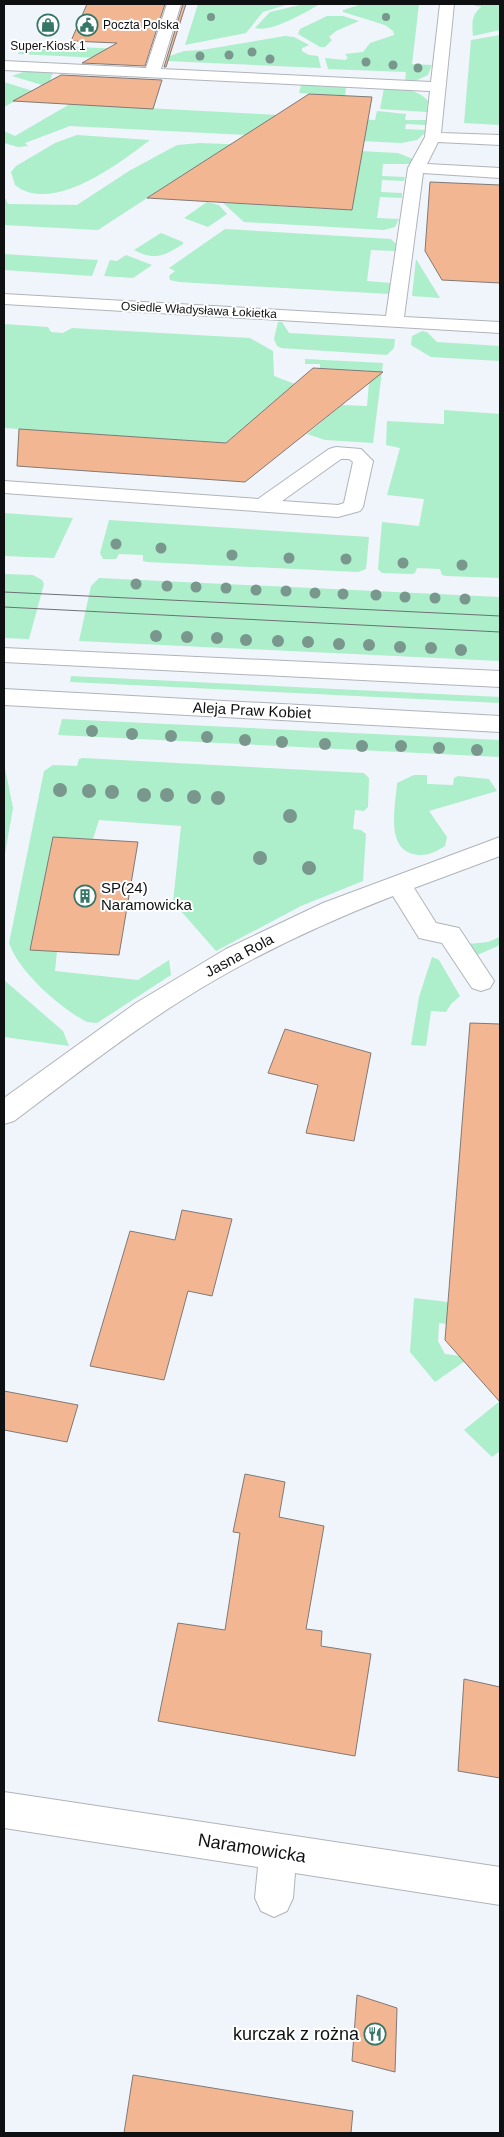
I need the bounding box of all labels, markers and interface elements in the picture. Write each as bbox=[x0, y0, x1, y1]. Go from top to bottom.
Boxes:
shop icon: Super-Kiosk 1 bbox=[36, 13, 60, 37]
public building icon: Poczta Polska bbox=[75, 13, 99, 37]
place label: Poczta Polska bbox=[103, 18, 179, 32]
place label: Super-Kiosk 1 bbox=[10, 39, 86, 53]
street label: Osiedle Władysława Łokietka bbox=[121, 299, 278, 321]
street label: Aleja Praw Kobiet bbox=[192, 698, 312, 722]
place label: SP(24) Naramowicka bbox=[101, 879, 193, 913]
building icon: SP(24) Naramowicka bbox=[73, 884, 97, 908]
street label: Jasna Rola bbox=[202, 930, 277, 980]
street label: Naramowicka bbox=[197, 1830, 308, 1867]
restaurant icon: kurczak z rożna bbox=[363, 2022, 387, 2046]
place label: kurczak z rożna bbox=[233, 2024, 360, 2044]

